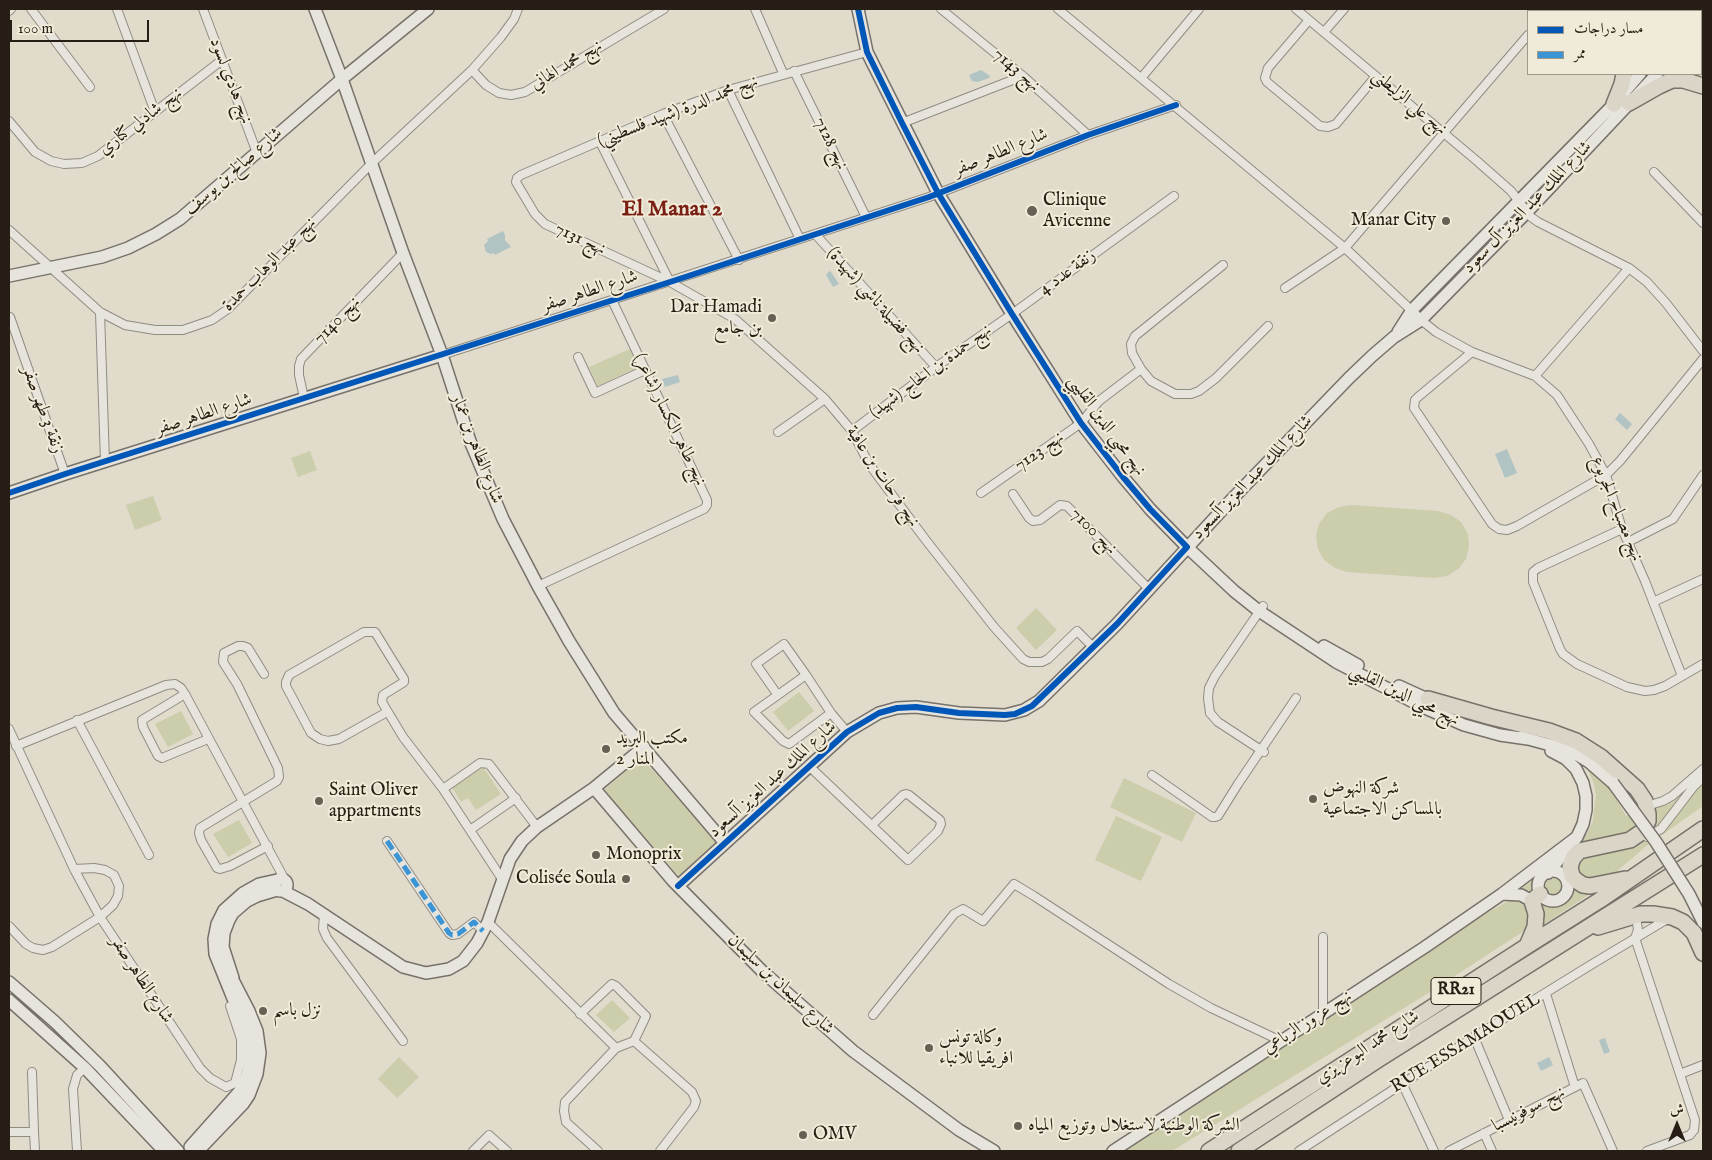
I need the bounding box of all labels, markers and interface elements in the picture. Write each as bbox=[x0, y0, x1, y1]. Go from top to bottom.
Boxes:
scale bar bbox=[12, 10, 151, 42]
legend bbox=[1527, 10, 1702, 75]
text: 100 m bbox=[18, 19, 53, 38]
text: مسار دراجات bbox=[1574, 19, 1643, 38]
street label: نهج هادي لسود bbox=[204, 35, 256, 127]
street label: نهج محمد الهاني bbox=[527, 36, 607, 96]
text: ممر bbox=[1574, 44, 1586, 63]
street label: نهج 7143 bbox=[988, 45, 1044, 97]
street label: نهج علي الزليطني bbox=[1367, 65, 1451, 141]
street label: نهج محمد الدرة (شهيد فلسطيني) bbox=[595, 71, 761, 153]
street label: نهج شادلي كتاري bbox=[95, 83, 187, 161]
street label: نهج 7128 bbox=[808, 114, 852, 174]
street label: شارع صالح بن يوسف bbox=[180, 123, 288, 221]
street label: شارع الطاهر صفر bbox=[951, 124, 1051, 182]
street label: شارع الملك عبد العزيز آل سعود bbox=[1459, 137, 1597, 279]
place label: Clinique Avicenne bbox=[1043, 190, 1111, 232]
district label: El Manar 2 bbox=[622, 197, 722, 223]
marker: Clinique Avicenne bbox=[1025, 204, 1039, 218]
place label: Manar City bbox=[1351, 210, 1436, 232]
street label: نهج عبد الوهاب حمدة bbox=[218, 213, 322, 317]
marker: Manar City bbox=[1440, 215, 1452, 227]
street label: نهج 7131 bbox=[551, 219, 609, 261]
street label: نهج فضيلة ناشي (شهيدة) bbox=[821, 243, 929, 359]
street label: زنقة عدد 4 bbox=[1036, 245, 1100, 301]
street label: شارع الطاهر صفر bbox=[539, 266, 641, 318]
street label: نهج 7140 bbox=[310, 293, 366, 349]
place label: Dar Hamadi بن جامع bbox=[670, 297, 762, 340]
marker: Dar Hamadi بن جامع bbox=[766, 312, 778, 324]
street label: نهج حمدة بن الحاج (شهيد) bbox=[865, 320, 997, 424]
street label: نهج طاهر الكسار (شاعر) bbox=[628, 350, 710, 490]
street label: زنقة 3 طهر صفر bbox=[16, 363, 68, 457]
street label: نهج محيي الدين القليبي bbox=[1062, 371, 1150, 481]
street label: شارع الطاهر صفر bbox=[153, 389, 255, 441]
street label: شارع الطاهر بن عمار bbox=[445, 391, 507, 507]
street label: شارع الملك عبد العزيز آلسعود bbox=[1188, 411, 1318, 545]
street label: نهج فرحات بن عافية bbox=[840, 422, 924, 532]
street label: نهج 7123 bbox=[1011, 427, 1069, 477]
street label: نهج مصباح الجربوع bbox=[1585, 453, 1647, 565]
street label: نهج 7100 bbox=[1065, 504, 1121, 560]
street label: نهج محيي الدين القليبي bbox=[1345, 660, 1463, 732]
street label: شارع الملك عبد العزيز آلسعود bbox=[704, 717, 842, 843]
place label: مكتب البريد المنار 2 bbox=[616, 728, 688, 771]
marker: مكتب البريد المنار 2 bbox=[600, 743, 612, 755]
place label: شركة النهوض بالمساكن الاجتماعية bbox=[1323, 778, 1442, 821]
place label: Saint Oliver appartments bbox=[329, 780, 421, 822]
marker: شركة النهوض بالمساكن الاجتماعية bbox=[1307, 793, 1319, 805]
marker: Saint Oliver appartments bbox=[313, 795, 325, 807]
place label: Monoprix bbox=[606, 844, 682, 866]
marker: Monoprix bbox=[590, 849, 602, 861]
place label: Colisée Soula bbox=[516, 868, 616, 890]
marker: Colisée Soula bbox=[620, 873, 632, 885]
street label: شارع سليمان بن سليمان bbox=[722, 930, 838, 1040]
street label: شارع الطاهر صفر bbox=[105, 932, 177, 1028]
road number: RR21 bbox=[1431, 978, 1481, 1004]
street label: نهج عزوز الرباعي bbox=[1259, 986, 1357, 1060]
street label: RUE ESSAMAOUEL bbox=[1387, 989, 1545, 1099]
place label: نزل باسم bbox=[273, 1000, 321, 1022]
marker: نزل باسم bbox=[257, 1005, 269, 1017]
street label: شارع محمد البوعزيزي bbox=[1312, 1006, 1424, 1090]
place label: وكالة تونس افريقيا للانباء bbox=[939, 1027, 1013, 1070]
marker: وكالة تونس افريقيا للانباء bbox=[923, 1042, 935, 1054]
street label: نهج سوفونيسبا bbox=[1489, 1082, 1569, 1138]
north arrow bbox=[1652, 1100, 1702, 1150]
text: ش bbox=[1670, 1101, 1684, 1119]
place label: الشركة الوطنية لاستغلال وتوزيع المياه bbox=[1028, 1115, 1240, 1137]
marker: الشركة الوطنية لاستغلال وتوزيع المياه bbox=[1012, 1120, 1024, 1132]
place label: OMV bbox=[813, 1124, 856, 1146]
marker: OMV bbox=[797, 1129, 809, 1141]

